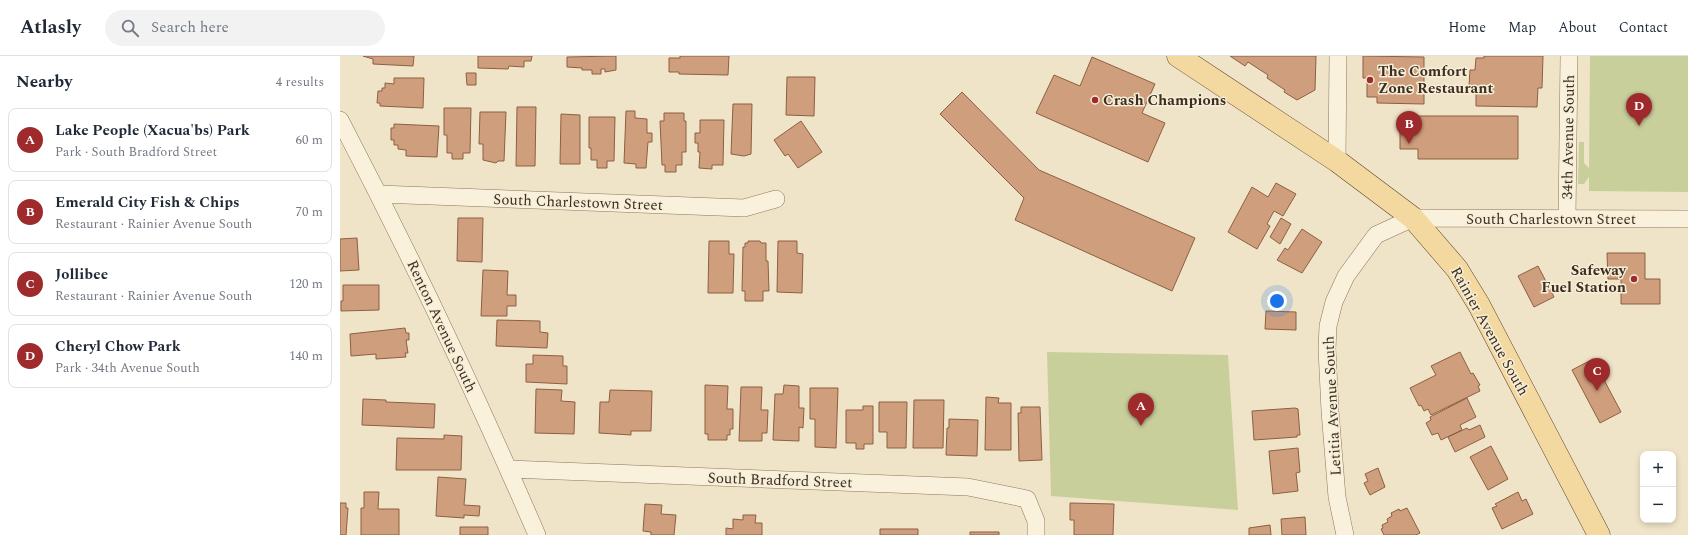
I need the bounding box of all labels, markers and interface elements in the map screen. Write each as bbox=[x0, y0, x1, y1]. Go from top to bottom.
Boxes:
search box bbox=[105, 10, 385, 46]
text: Atlasly bbox=[20, 13, 81, 42]
text: Search here bbox=[151, 16, 229, 39]
icon: search bbox=[119, 17, 141, 39]
text: Home bbox=[1448, 17, 1486, 38]
text: Map bbox=[1508, 17, 1536, 38]
text: About bbox=[1558, 17, 1597, 38]
text: Contact bbox=[1619, 17, 1668, 38]
place label: The Comfort Zone Restaurant bbox=[1378, 60, 1494, 100]
text: Nearby bbox=[16, 69, 72, 95]
text: 4 results bbox=[276, 72, 324, 92]
street label: 34th Avenue South bbox=[1556, 74, 1581, 200]
marker: The Comfort Zone Restaurant bbox=[1365, 75, 1375, 85]
place label: Crash Champions bbox=[1103, 89, 1226, 112]
pin: D bbox=[1626, 93, 1652, 126]
marker: Crash Champions bbox=[1090, 95, 1100, 105]
pin: B bbox=[1396, 111, 1422, 144]
text: Lake People (Xacua'bs) Park bbox=[55, 119, 250, 142]
text: A bbox=[25, 130, 35, 150]
text: 60 m bbox=[296, 130, 323, 150]
text: Park · South Bradford Street bbox=[55, 142, 217, 162]
street label: South Charlestown Street bbox=[493, 188, 663, 217]
text: Emerald City Fish & Chips bbox=[55, 191, 240, 214]
text: B bbox=[25, 202, 35, 222]
text: 70 m bbox=[296, 202, 323, 222]
street label: South Charlestown Street bbox=[1466, 208, 1636, 231]
text: Restaurant · Rainier Avenue South bbox=[55, 214, 252, 234]
street label: Renton Avenue South bbox=[401, 256, 482, 397]
place label: Safeway Fuel Station bbox=[1541, 259, 1627, 299]
street label: Rainier Avenue South bbox=[1444, 262, 1535, 400]
text: Jollibee bbox=[55, 263, 108, 286]
text: C bbox=[25, 274, 35, 294]
text: 120 m bbox=[289, 274, 323, 294]
marker: Safeway Fuel Station bbox=[1629, 274, 1639, 284]
text: Restaurant · Rainier Avenue South bbox=[55, 286, 252, 306]
your location bbox=[1267, 291, 1287, 311]
text: Cheryl Chow Park bbox=[55, 335, 181, 358]
street label: Letitia Avenue South bbox=[1317, 335, 1348, 476]
text: D bbox=[25, 346, 35, 366]
text: 140 m bbox=[289, 346, 323, 366]
text: Park · 34th Avenue South bbox=[55, 358, 200, 378]
pin: C bbox=[1584, 358, 1610, 391]
pin: A bbox=[1128, 393, 1154, 426]
map controls bbox=[1640, 451, 1676, 523]
button: + bbox=[1640, 451, 1676, 487]
street label: South Bradford Street bbox=[707, 466, 853, 495]
button: − bbox=[1640, 487, 1676, 523]

